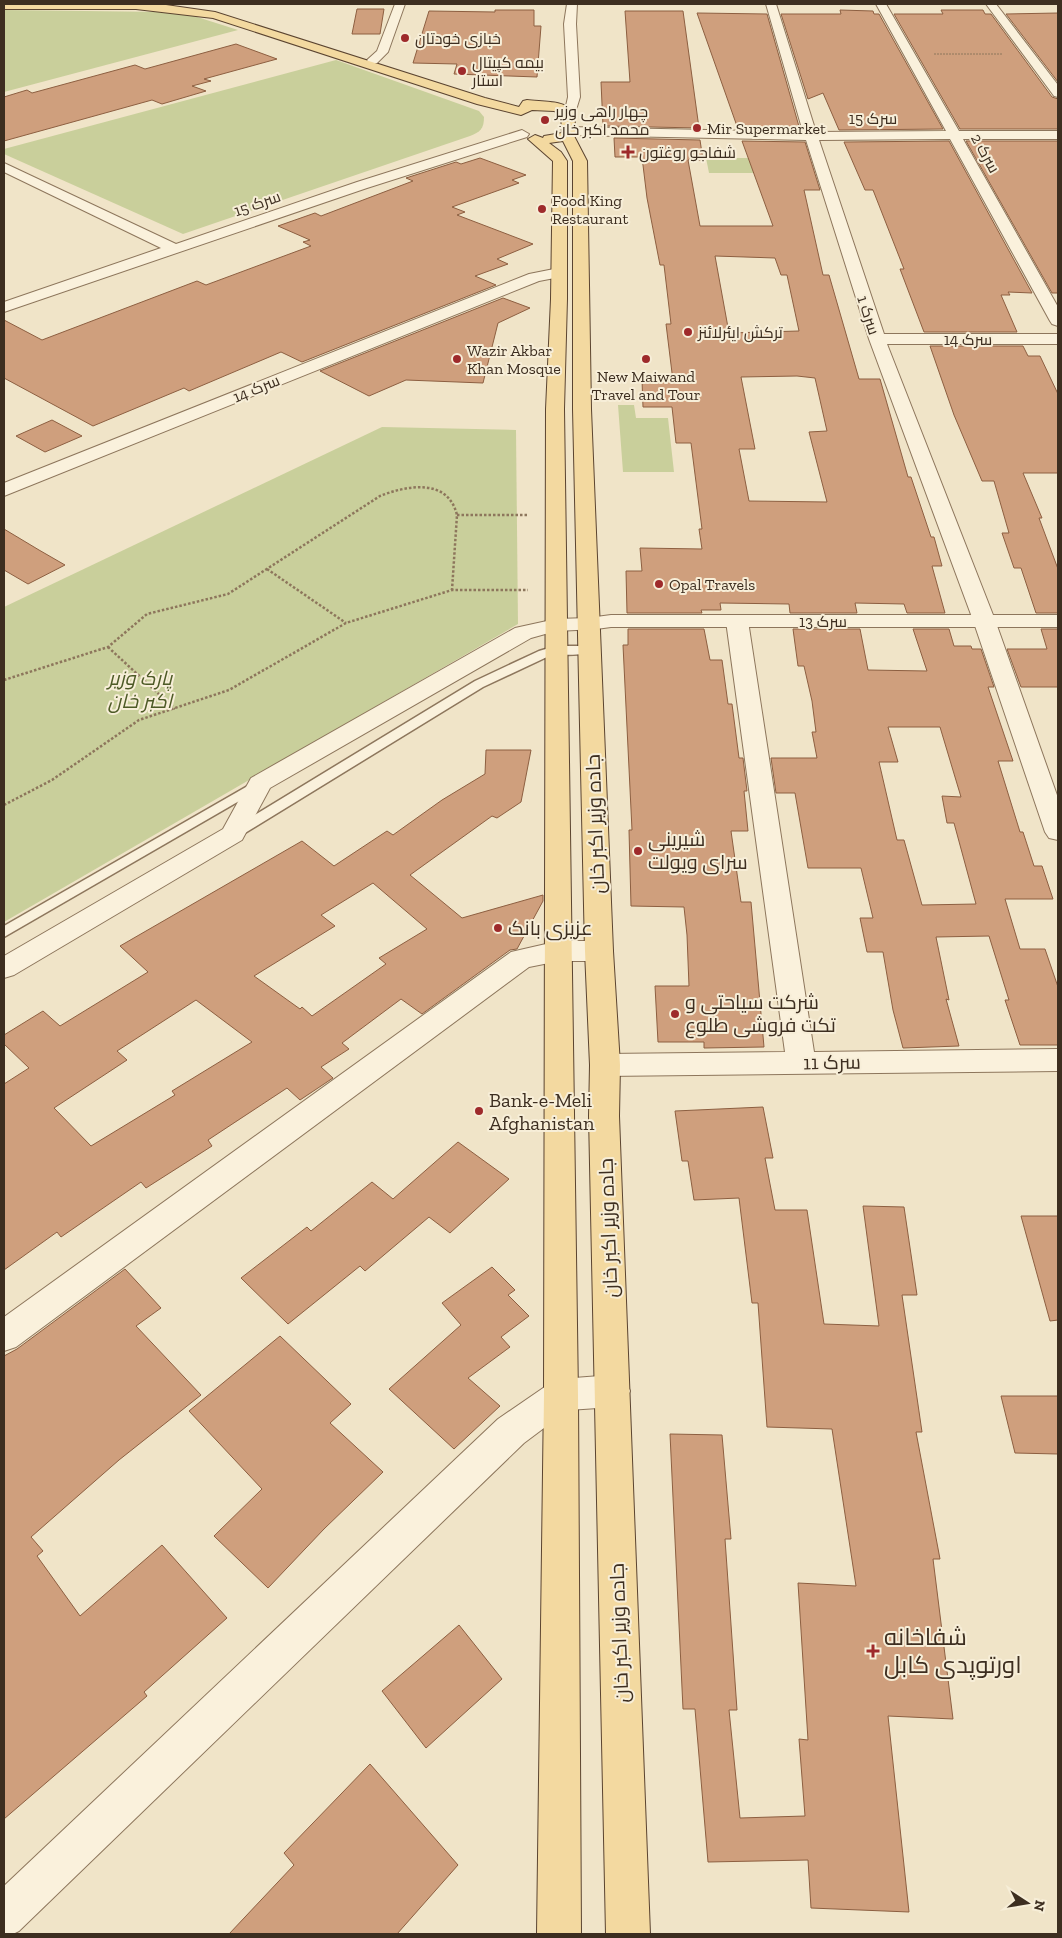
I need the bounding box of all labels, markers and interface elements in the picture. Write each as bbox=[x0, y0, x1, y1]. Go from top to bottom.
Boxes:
place label: خبازی خودتان bbox=[415, 29, 501, 49]
marker: خبازی خودتان bbox=[399, 32, 411, 44]
place label: بیمه کپیتال استار bbox=[471, 53, 544, 90]
marker: بیمه کپیتال استار bbox=[456, 65, 468, 77]
place label: چهار راهی وزیر محمد اکبر خان bbox=[554, 102, 650, 140]
street label: سرک 15 bbox=[849, 109, 897, 128]
marker: چهار راهی وزیر محمد اکبر خان bbox=[539, 114, 551, 126]
place label: Mir Supermarket bbox=[707, 119, 826, 138]
marker: Mir Supermarket bbox=[691, 122, 703, 134]
street label: سرک 2 bbox=[967, 130, 1004, 176]
place label: شفاجو روغتون bbox=[639, 143, 736, 163]
marker: شفاجو روغتون bbox=[621, 145, 635, 159]
street label: سرک 15 bbox=[231, 187, 283, 220]
place label: Food King Restaurant bbox=[552, 191, 628, 228]
marker: Food King Restaurant bbox=[536, 203, 548, 215]
street label: سرک 1 bbox=[853, 293, 884, 337]
place label: ترکش ایئرلائنز bbox=[697, 323, 784, 343]
marker: ترکش ایئرلائنز bbox=[682, 326, 694, 338]
street label: سرک 14 bbox=[944, 330, 992, 349]
place label: Wazir Akbar Khan Mosque bbox=[467, 341, 561, 378]
marker: Wazir Akbar Khan Mosque bbox=[451, 353, 463, 365]
marker: New Maiwand Travel and Tour bbox=[640, 353, 652, 365]
place label: New Maiwand Travel and Tour bbox=[592, 367, 701, 404]
street label: سرک 14 bbox=[230, 371, 282, 406]
place label: Opal Travels bbox=[669, 575, 755, 594]
marker: Opal Travels bbox=[653, 578, 665, 590]
street label: سرک 13 bbox=[799, 612, 847, 631]
park label: پارک وزیر اکبر خان bbox=[105, 666, 175, 713]
street label: جاده وزیر اکبر خان bbox=[581, 754, 610, 894]
place label: شیرینی سرای ویولت bbox=[648, 827, 748, 875]
marker: شیرینی سرای ویولت bbox=[632, 845, 644, 857]
place label: عزیزی بانک bbox=[508, 916, 593, 941]
marker: عزیزی بانک bbox=[492, 922, 504, 934]
place label: شرکت سیاحتی و تکت فروشی طلوع bbox=[685, 990, 836, 1039]
marker: شرکت سیاحتی و تکت فروشی طلوع bbox=[669, 1008, 681, 1020]
street label: سرک 11 bbox=[803, 1049, 861, 1075]
place label: Bank-e-Meli Afghanistan bbox=[489, 1088, 595, 1135]
marker: Bank-e-Meli Afghanistan bbox=[473, 1105, 485, 1117]
street label: جاده وزیر اکبر خان bbox=[594, 1158, 623, 1298]
street label: جاده وزیر اکبر خان bbox=[605, 1563, 634, 1703]
place label: شفاخانه اورتوپدی کابل bbox=[884, 1622, 1022, 1681]
marker: شفاخانه اورتوپدی کابل bbox=[866, 1644, 880, 1658]
north arrow bbox=[1002, 1878, 1052, 1928]
text: N bbox=[1030, 1899, 1049, 1913]

